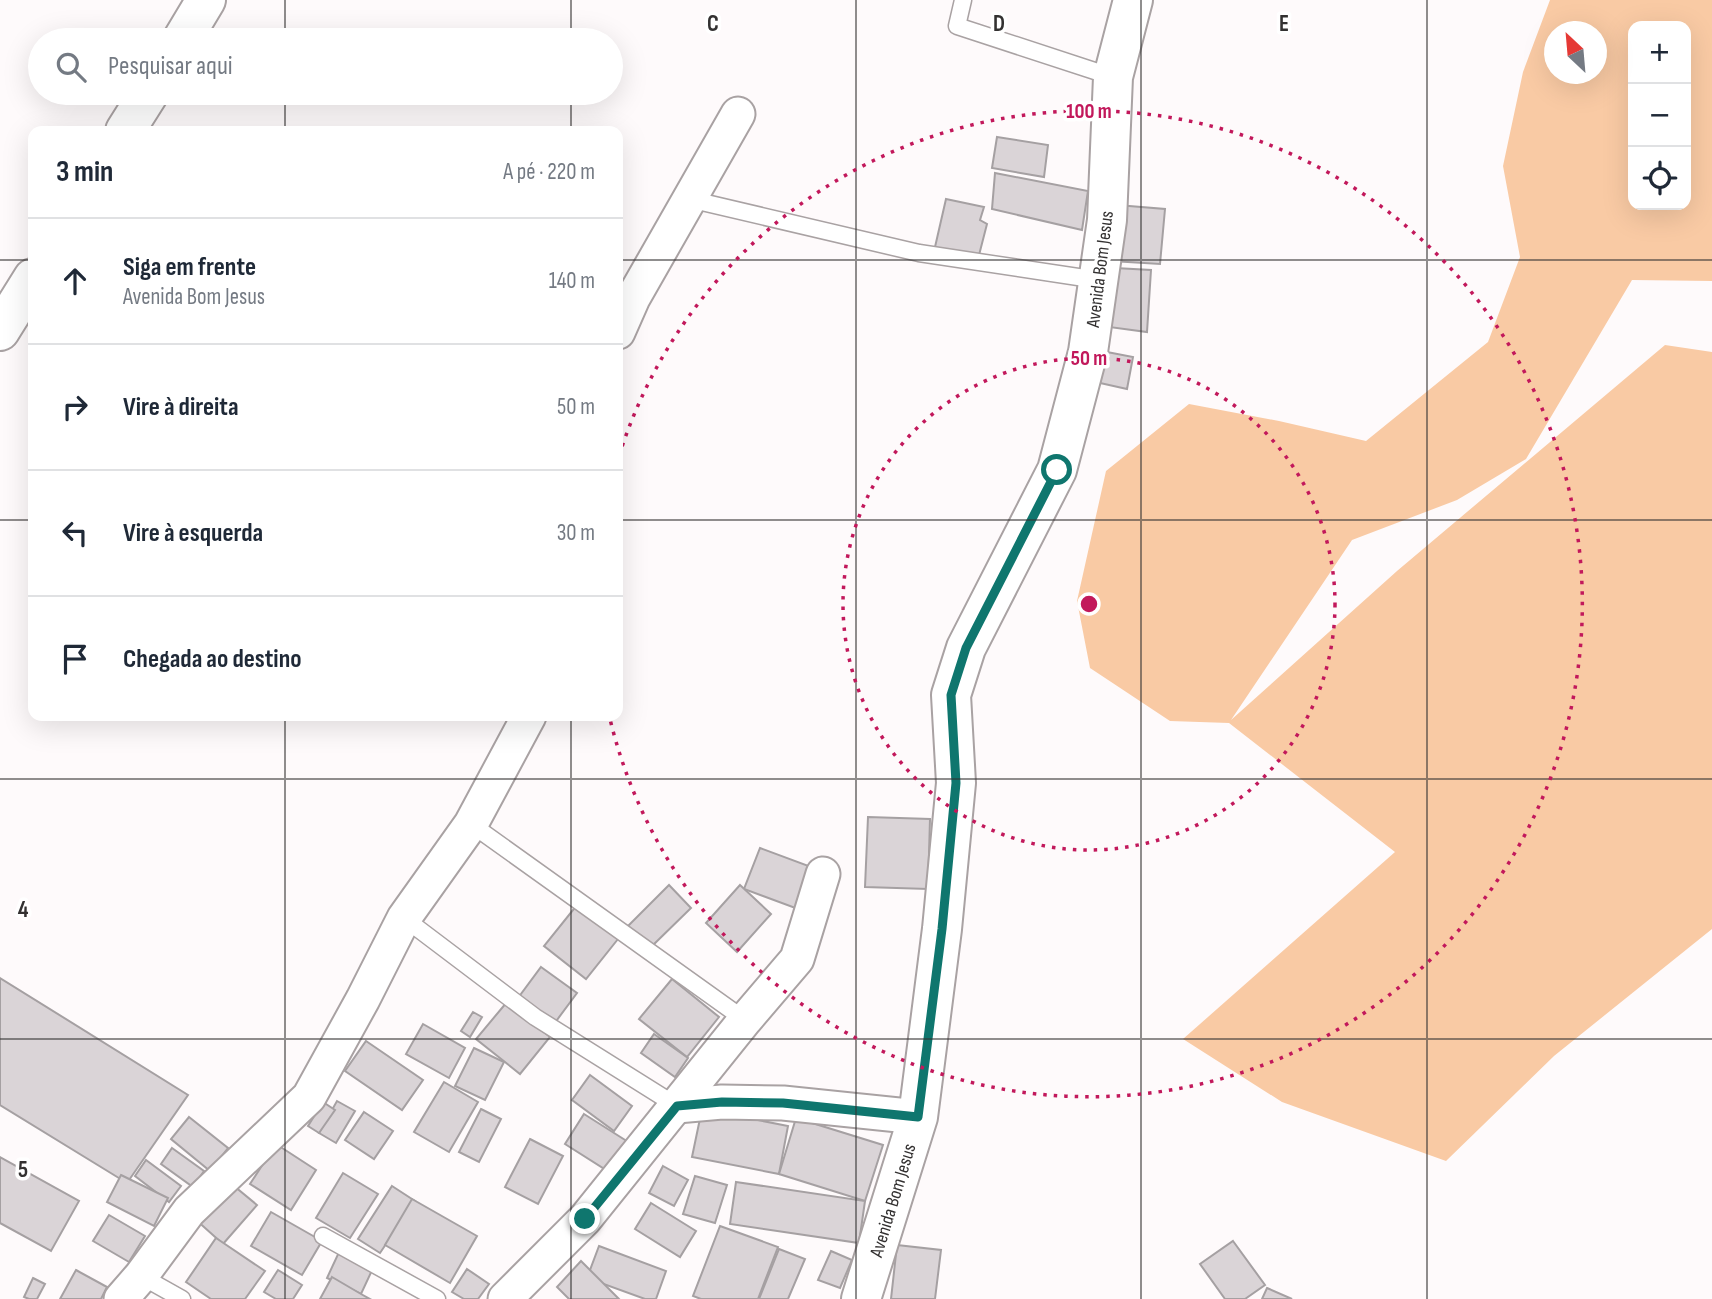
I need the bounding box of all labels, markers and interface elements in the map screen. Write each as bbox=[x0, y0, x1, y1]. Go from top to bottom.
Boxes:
text: C bbox=[707, 10, 719, 38]
text: D bbox=[993, 10, 1005, 38]
text: E bbox=[1279, 10, 1289, 38]
north arrow bbox=[1544, 21, 1607, 84]
map controls bbox=[1628, 21, 1691, 210]
button: + bbox=[1628, 21, 1691, 84]
search box bbox=[28, 28, 623, 105]
icon: search bbox=[52, 48, 90, 86]
text: Pesquisar aqui bbox=[108, 51, 233, 82]
button: − bbox=[1628, 84, 1691, 147]
text: 100 m bbox=[1066, 99, 1112, 124]
button: locate bbox=[1628, 147, 1691, 210]
text: 3 min bbox=[56, 154, 113, 190]
text: A pé · 220 m bbox=[503, 158, 595, 186]
street label: Avenida Bom Jesus bbox=[1082, 209, 1119, 330]
text: Siga em frente bbox=[123, 252, 256, 283]
icon: ahead bbox=[56, 262, 94, 300]
text: 140 m bbox=[549, 267, 595, 295]
text: Avenida Bom Jesus bbox=[123, 283, 265, 311]
text: 50 m bbox=[1071, 346, 1107, 371]
icon: right bbox=[56, 388, 94, 426]
text: Vire à direita bbox=[123, 392, 239, 423]
text: 50 m bbox=[557, 393, 595, 421]
route start bbox=[1041, 454, 1072, 485]
icon: left bbox=[56, 514, 94, 552]
text: Vire à esquerda bbox=[123, 518, 263, 549]
text: 30 m bbox=[557, 519, 595, 547]
centre of rings bbox=[1077, 592, 1101, 616]
icon: arrive bbox=[56, 640, 94, 678]
text: Chegada ao destino bbox=[123, 644, 302, 675]
text: 4 bbox=[18, 896, 29, 924]
street label: Avenida Bom Jesus bbox=[865, 1141, 922, 1261]
text: 5 bbox=[18, 1156, 28, 1184]
route end bbox=[569, 1203, 600, 1234]

